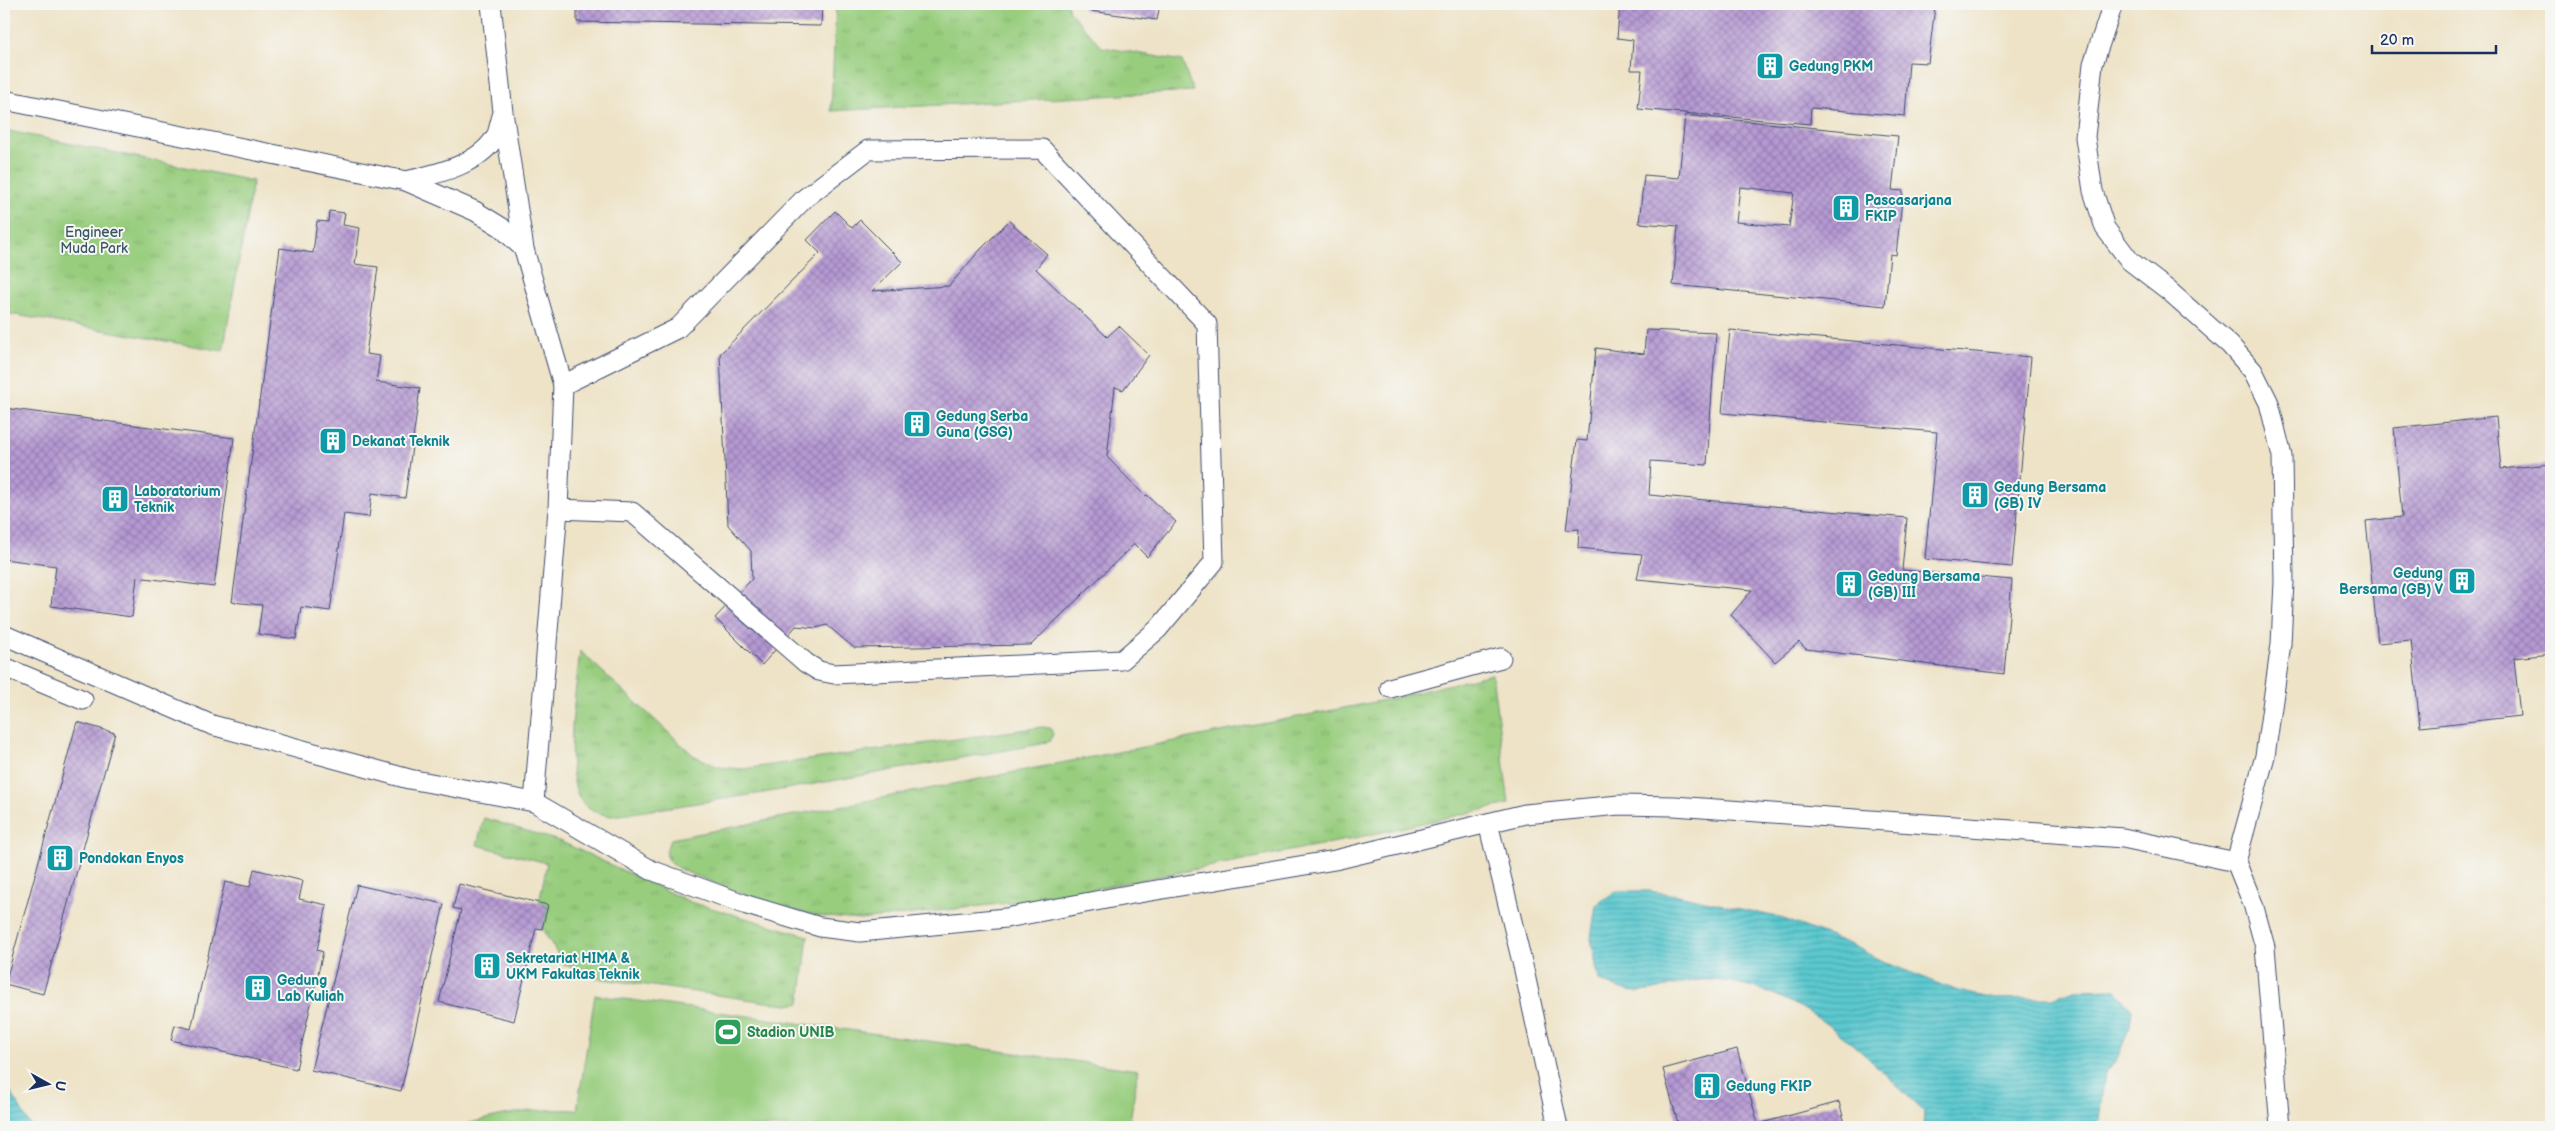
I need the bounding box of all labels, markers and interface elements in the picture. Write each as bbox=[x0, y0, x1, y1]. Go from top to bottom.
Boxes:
scale bar bbox=[2372, 22, 2496, 54]
text: 20 m bbox=[2380, 31, 2414, 50]
building icon: Gedung PKM bbox=[1755, 51, 1785, 81]
place label: Gedung PKM bbox=[1789, 58, 1873, 75]
place label: Pascasarjana FKIP bbox=[1865, 192, 1952, 225]
building icon: Pascasarjana FKIP bbox=[1831, 193, 1861, 223]
park label: Engineer Muda Park bbox=[60, 224, 128, 257]
place label: Gedung Serba Guna (GSG) bbox=[936, 408, 1028, 441]
building icon: Gedung Serba Guna (GSG) bbox=[902, 409, 932, 439]
building icon: Dekanat Teknik bbox=[318, 426, 348, 456]
place label: Dekanat Teknik bbox=[352, 433, 450, 450]
place label: Gedung Bersama (GB) IV bbox=[1994, 479, 2106, 512]
building icon: Gedung Bersama (GB) IV bbox=[1960, 480, 1990, 510]
place label: Laboratorium Teknik bbox=[134, 483, 221, 516]
building icon: Laboratorium Teknik bbox=[100, 484, 130, 514]
place label: Gedung Bersama (GB) V bbox=[2339, 565, 2443, 598]
building icon: Gedung Bersama (GB) V bbox=[2447, 566, 2477, 596]
place label: Gedung Bersama (GB) III bbox=[1868, 568, 1980, 601]
building icon: Gedung Bersama (GB) III bbox=[1834, 569, 1864, 599]
building icon: Pondokan Enyos bbox=[45, 843, 75, 873]
place label: Pondokan Enyos bbox=[79, 850, 184, 867]
place label: Sekretariat HIMA & UKM Fakultas Teknik bbox=[506, 950, 640, 983]
building icon: Sekretariat HIMA & UKM Fakultas Teknik bbox=[472, 951, 502, 981]
place label: Gedung Lab Kuliah bbox=[277, 972, 344, 1005]
building icon: Gedung Lab Kuliah bbox=[243, 973, 273, 1003]
sports icon: Stadion UNIB bbox=[713, 1017, 743, 1047]
place label: Stadion UNIB bbox=[747, 1024, 834, 1041]
north arrow bbox=[22, 1058, 72, 1108]
building icon: Gedung FKIP bbox=[1692, 1071, 1722, 1101]
place label: Gedung FKIP bbox=[1726, 1078, 1812, 1095]
text: U bbox=[51, 1080, 69, 1092]

